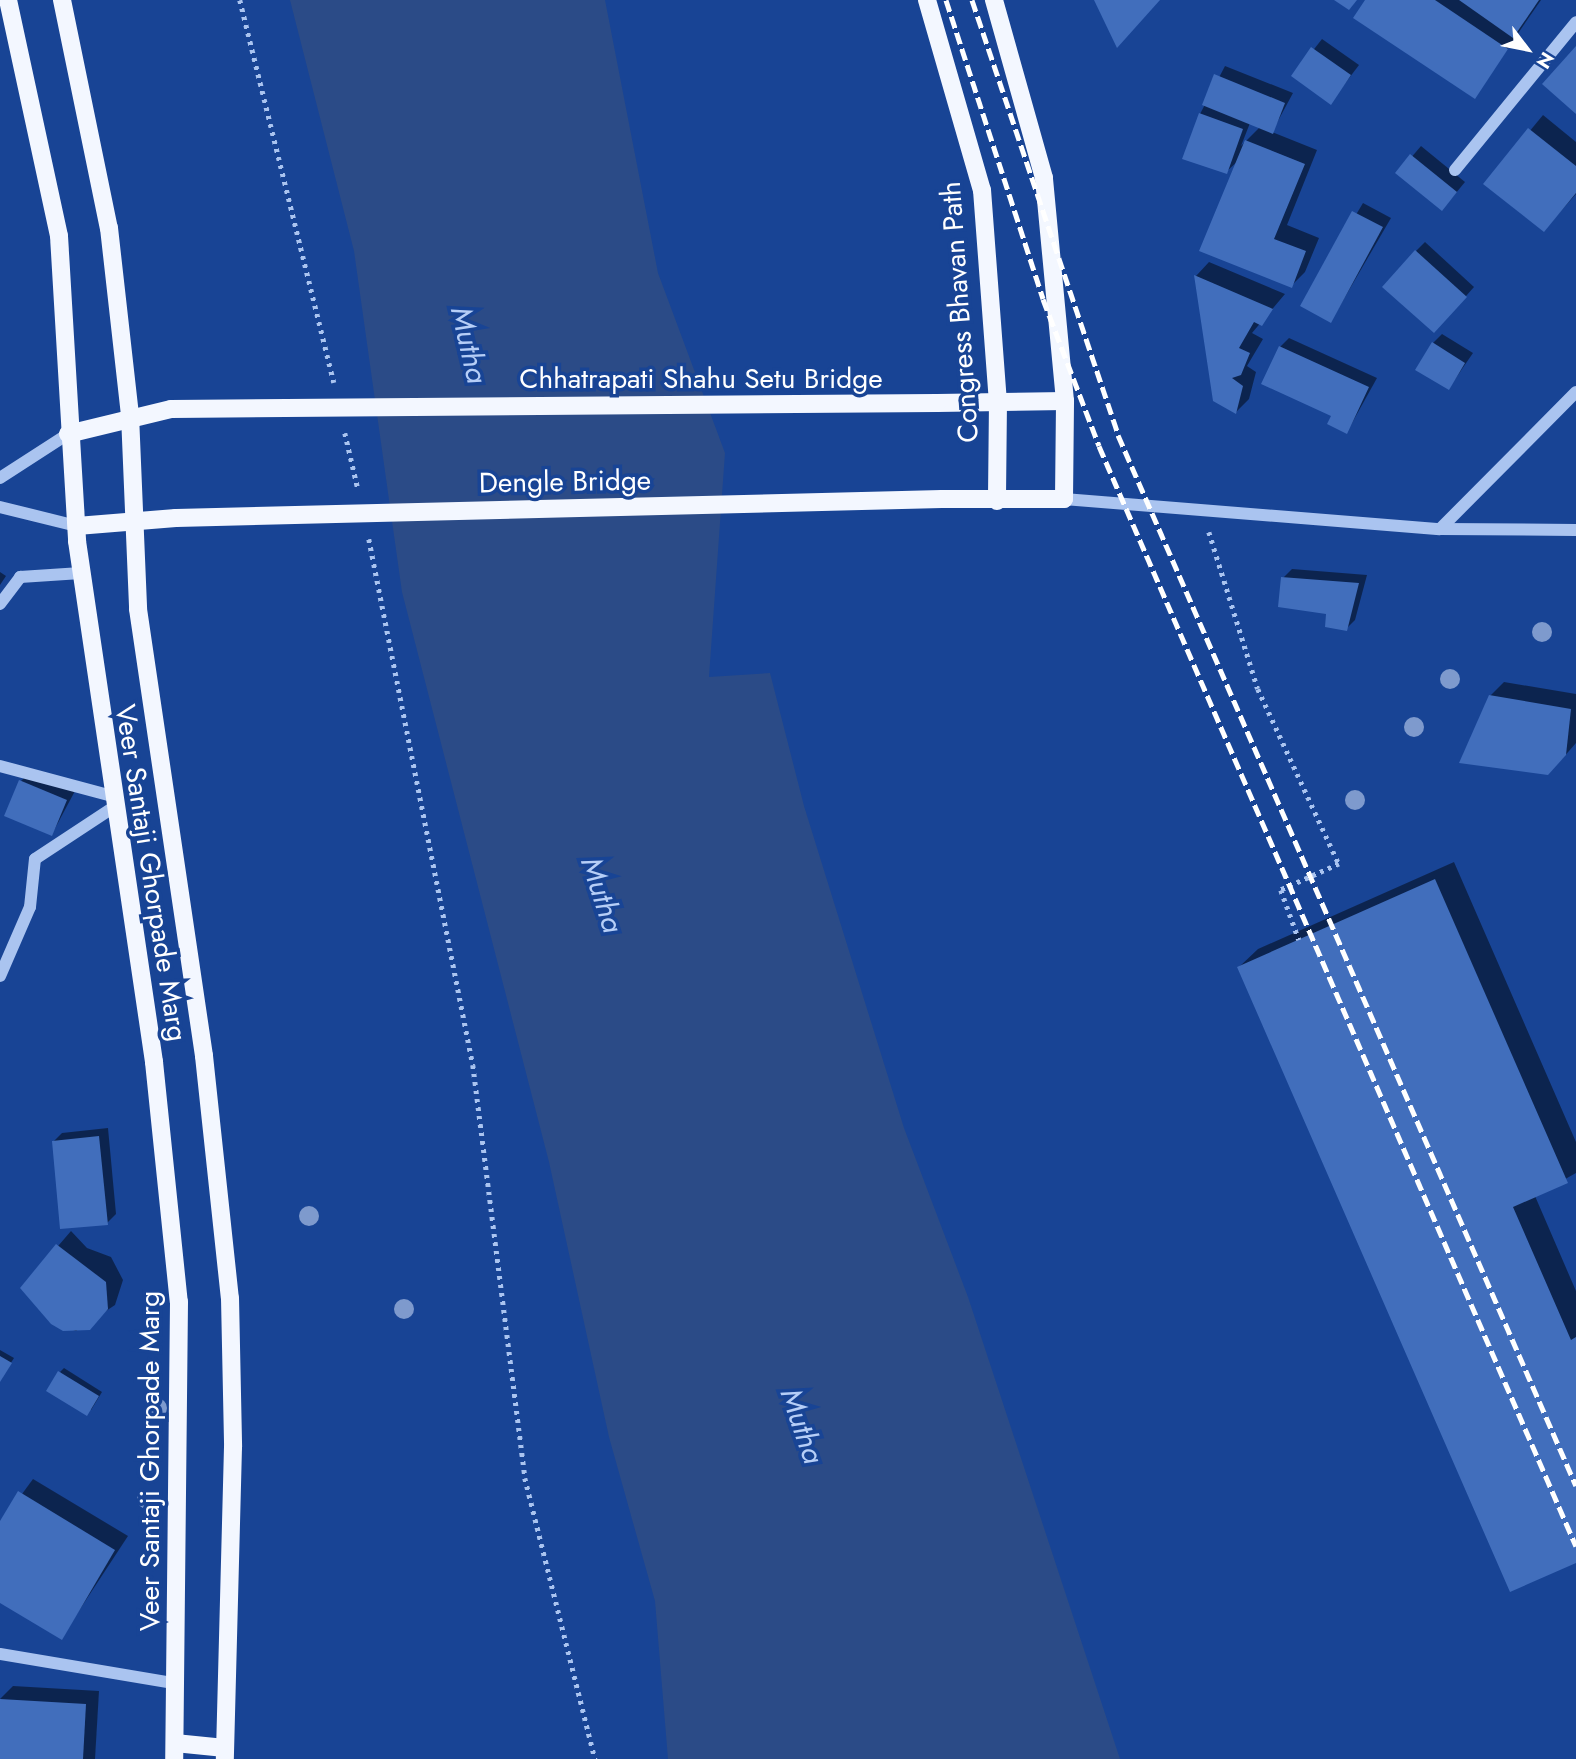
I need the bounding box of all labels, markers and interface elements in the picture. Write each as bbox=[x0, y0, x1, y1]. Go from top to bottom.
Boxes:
north arrow bbox=[1492, 14, 1562, 84]
text: N bbox=[1530, 47, 1561, 74]
street label: Congress Bhavan Path bbox=[934, 180, 986, 444]
water label: Mutha bbox=[443, 303, 495, 387]
street label: Chhatrapati Shahu Setu Bridge bbox=[519, 362, 883, 396]
street label: Dengle Bridge bbox=[479, 464, 651, 500]
street label: Veer Santaji Ghorpade Marg bbox=[108, 702, 194, 1044]
water label: Mutha bbox=[573, 852, 631, 938]
street label: Veer Santaji Ghorpade Marg bbox=[133, 1291, 167, 1631]
water label: Mutha bbox=[772, 1383, 832, 1469]

